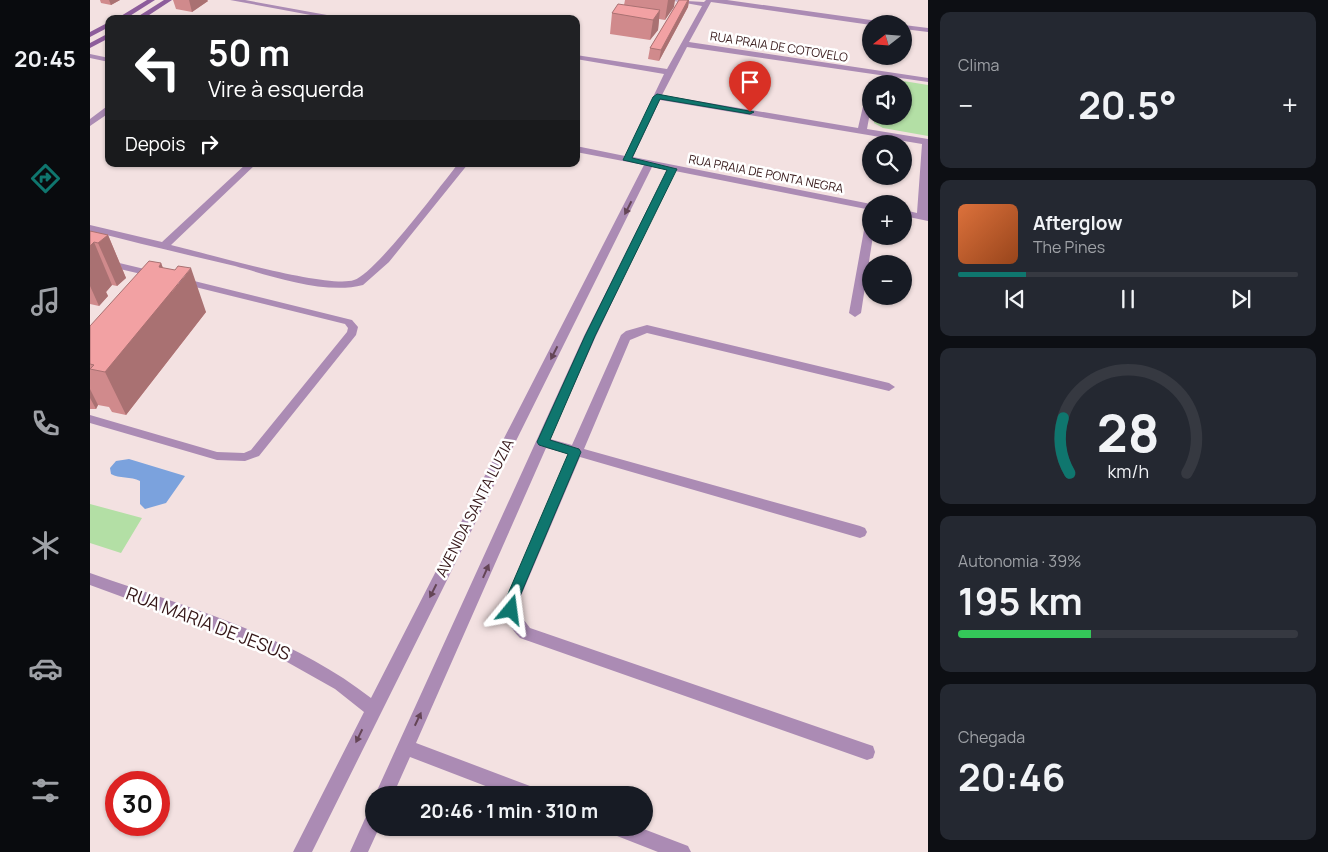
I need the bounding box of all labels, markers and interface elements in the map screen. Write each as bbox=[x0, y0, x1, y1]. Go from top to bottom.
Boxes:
north arrow bbox=[862, 15, 912, 65]
map controls bbox=[862, 15, 912, 305]
street label: RUA PRAIA DE COTOVELO bbox=[709, 27, 850, 66]
text: 50 m bbox=[208, 29, 290, 77]
icon: left bbox=[125, 35, 190, 100]
text: 20:45 bbox=[14, 44, 76, 74]
text: Clima bbox=[958, 54, 999, 76]
pin bbox=[729, 61, 771, 112]
icon: arrive bbox=[736, 68, 764, 96]
text: Vire à esquerda bbox=[208, 74, 364, 104]
button: sound bbox=[862, 75, 912, 125]
text: 20.5° bbox=[1078, 78, 1177, 130]
text: − bbox=[958, 86, 973, 124]
text: + bbox=[1282, 86, 1298, 124]
icon: right bbox=[195, 130, 223, 158]
text: Depois bbox=[125, 131, 185, 157]
button: search bbox=[862, 135, 912, 185]
street label: RUA PRAIA DE PONTA NEGRA bbox=[687, 150, 845, 197]
icon: directions bbox=[28, 161, 63, 196]
button: + bbox=[862, 195, 912, 245]
one-way arrow bbox=[624, 201, 632, 215]
text: Afterglow bbox=[1033, 210, 1122, 236]
text: The Pines bbox=[1033, 236, 1105, 258]
button: − bbox=[862, 255, 912, 305]
icon: music bbox=[28, 284, 63, 319]
icon: previous bbox=[1001, 285, 1029, 313]
icon: pause bbox=[1114, 285, 1142, 313]
icon: next bbox=[1227, 285, 1255, 313]
one-way arrow bbox=[550, 346, 558, 360]
text: 28 bbox=[1097, 397, 1159, 468]
icon: phone bbox=[28, 406, 63, 441]
street label: AVENIDA SANTA LUZIA bbox=[431, 435, 519, 581]
text: km/h bbox=[1107, 459, 1149, 483]
icon: climate bbox=[28, 528, 63, 563]
text: Autonomia · 39% bbox=[958, 550, 1082, 572]
one-way arrow bbox=[482, 564, 490, 578]
text: 195 km bbox=[958, 574, 1083, 626]
street label: RUA MARIA DE JESUS bbox=[123, 581, 294, 665]
position arrow bbox=[484, 583, 536, 635]
one-way arrow bbox=[429, 584, 437, 598]
icon: car bbox=[28, 651, 63, 686]
one-way arrow bbox=[415, 712, 423, 726]
text: Chegada bbox=[958, 726, 1025, 748]
one-way arrow bbox=[355, 729, 363, 743]
text: 20:46 bbox=[958, 750, 1065, 802]
speed limit sign: 30 bbox=[105, 771, 170, 836]
icon: filters bbox=[28, 773, 63, 808]
text: 20:46 · 1 min · 310 m bbox=[420, 798, 598, 824]

